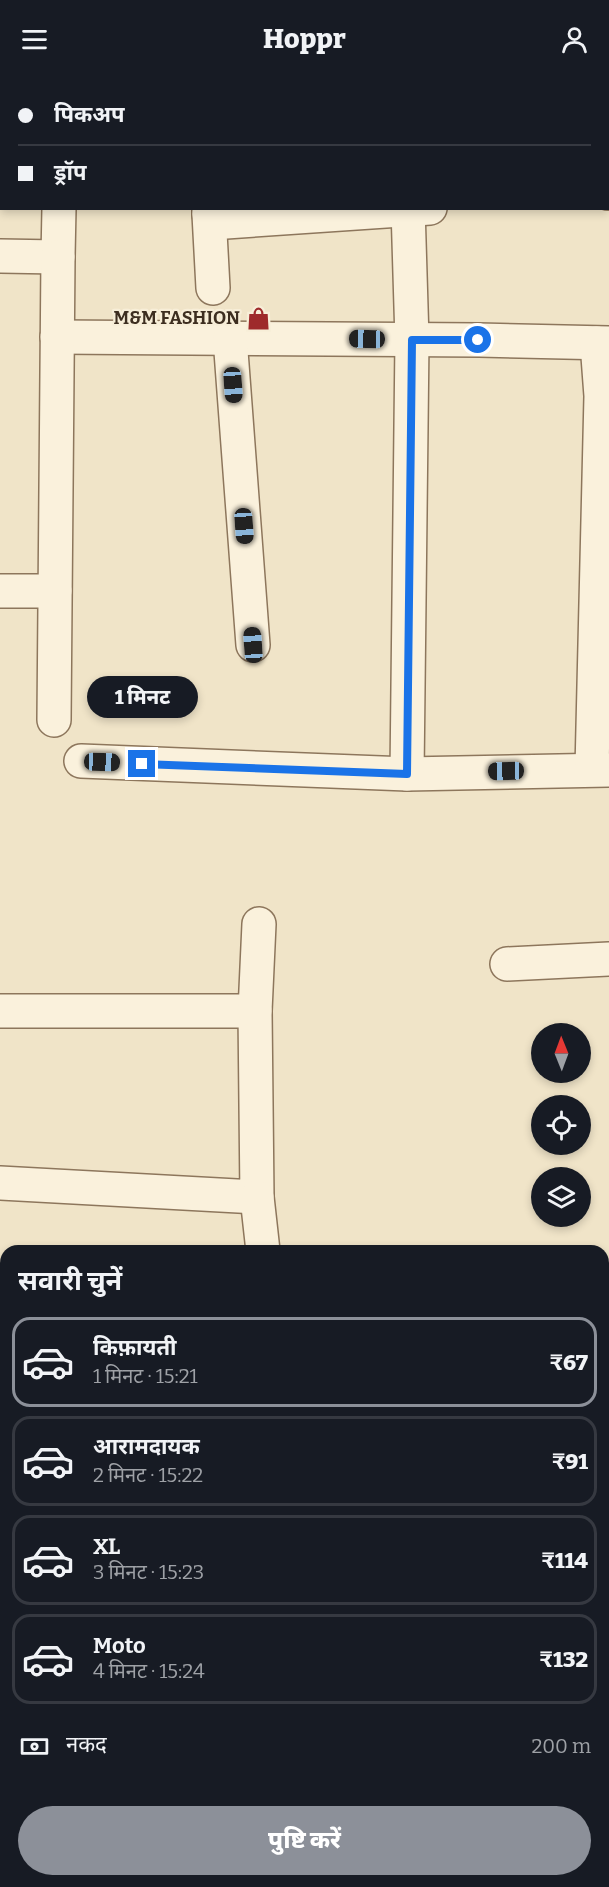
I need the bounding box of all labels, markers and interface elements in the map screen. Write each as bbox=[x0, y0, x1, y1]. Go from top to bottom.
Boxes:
icon: menu bbox=[18, 23, 51, 56]
text: Hoppr bbox=[263, 23, 346, 55]
icon: person bbox=[558, 23, 591, 56]
text: पिकअप bbox=[54, 101, 125, 128]
text: ड्रॉप bbox=[54, 159, 87, 186]
shop icon: M&M FASHION bbox=[245, 305, 271, 331]
place label: M&M FASHION bbox=[113, 307, 240, 329]
route start bbox=[464, 326, 491, 353]
car bbox=[349, 330, 385, 348]
car bbox=[223, 366, 243, 404]
car bbox=[234, 507, 254, 545]
car bbox=[243, 626, 263, 664]
callout: 1 मिनट bbox=[86, 677, 198, 719]
text: 1 मिनट bbox=[115, 685, 170, 709]
route end bbox=[128, 750, 155, 777]
car bbox=[84, 752, 120, 772]
car bbox=[488, 762, 524, 780]
north arrow bbox=[531, 1023, 591, 1083]
map controls bbox=[531, 1023, 591, 1227]
button: locate bbox=[531, 1095, 591, 1155]
button: layers bbox=[531, 1167, 591, 1227]
text: सवारी चुनें bbox=[18, 1265, 122, 1297]
text: किफ़ायती bbox=[93, 1334, 177, 1361]
icon: car bbox=[21, 1335, 75, 1389]
text: ₹67 bbox=[549, 1349, 588, 1376]
text: 1 मिनट · 15:21 bbox=[93, 1364, 198, 1388]
text: आरामदायक bbox=[93, 1433, 200, 1460]
icon: car bbox=[21, 1434, 75, 1488]
text: ₹91 bbox=[552, 1448, 588, 1475]
text: 2 मिनट · 15:22 bbox=[93, 1463, 203, 1487]
icon: car bbox=[21, 1533, 75, 1587]
text: XL bbox=[93, 1533, 120, 1560]
text: ₹114 bbox=[541, 1547, 588, 1574]
text: 3 मिनट · 15:23 bbox=[93, 1560, 204, 1584]
icon: car bbox=[21, 1632, 75, 1686]
text: Moto bbox=[93, 1632, 146, 1659]
text: ₹132 bbox=[539, 1646, 588, 1673]
text: 4 मिनट · 15:24 bbox=[93, 1659, 205, 1683]
icon: cash bbox=[18, 1730, 51, 1763]
text: नकद bbox=[66, 1731, 107, 1758]
text: 200 m bbox=[531, 1734, 591, 1758]
button: पुष्टि करें bbox=[18, 1806, 591, 1875]

